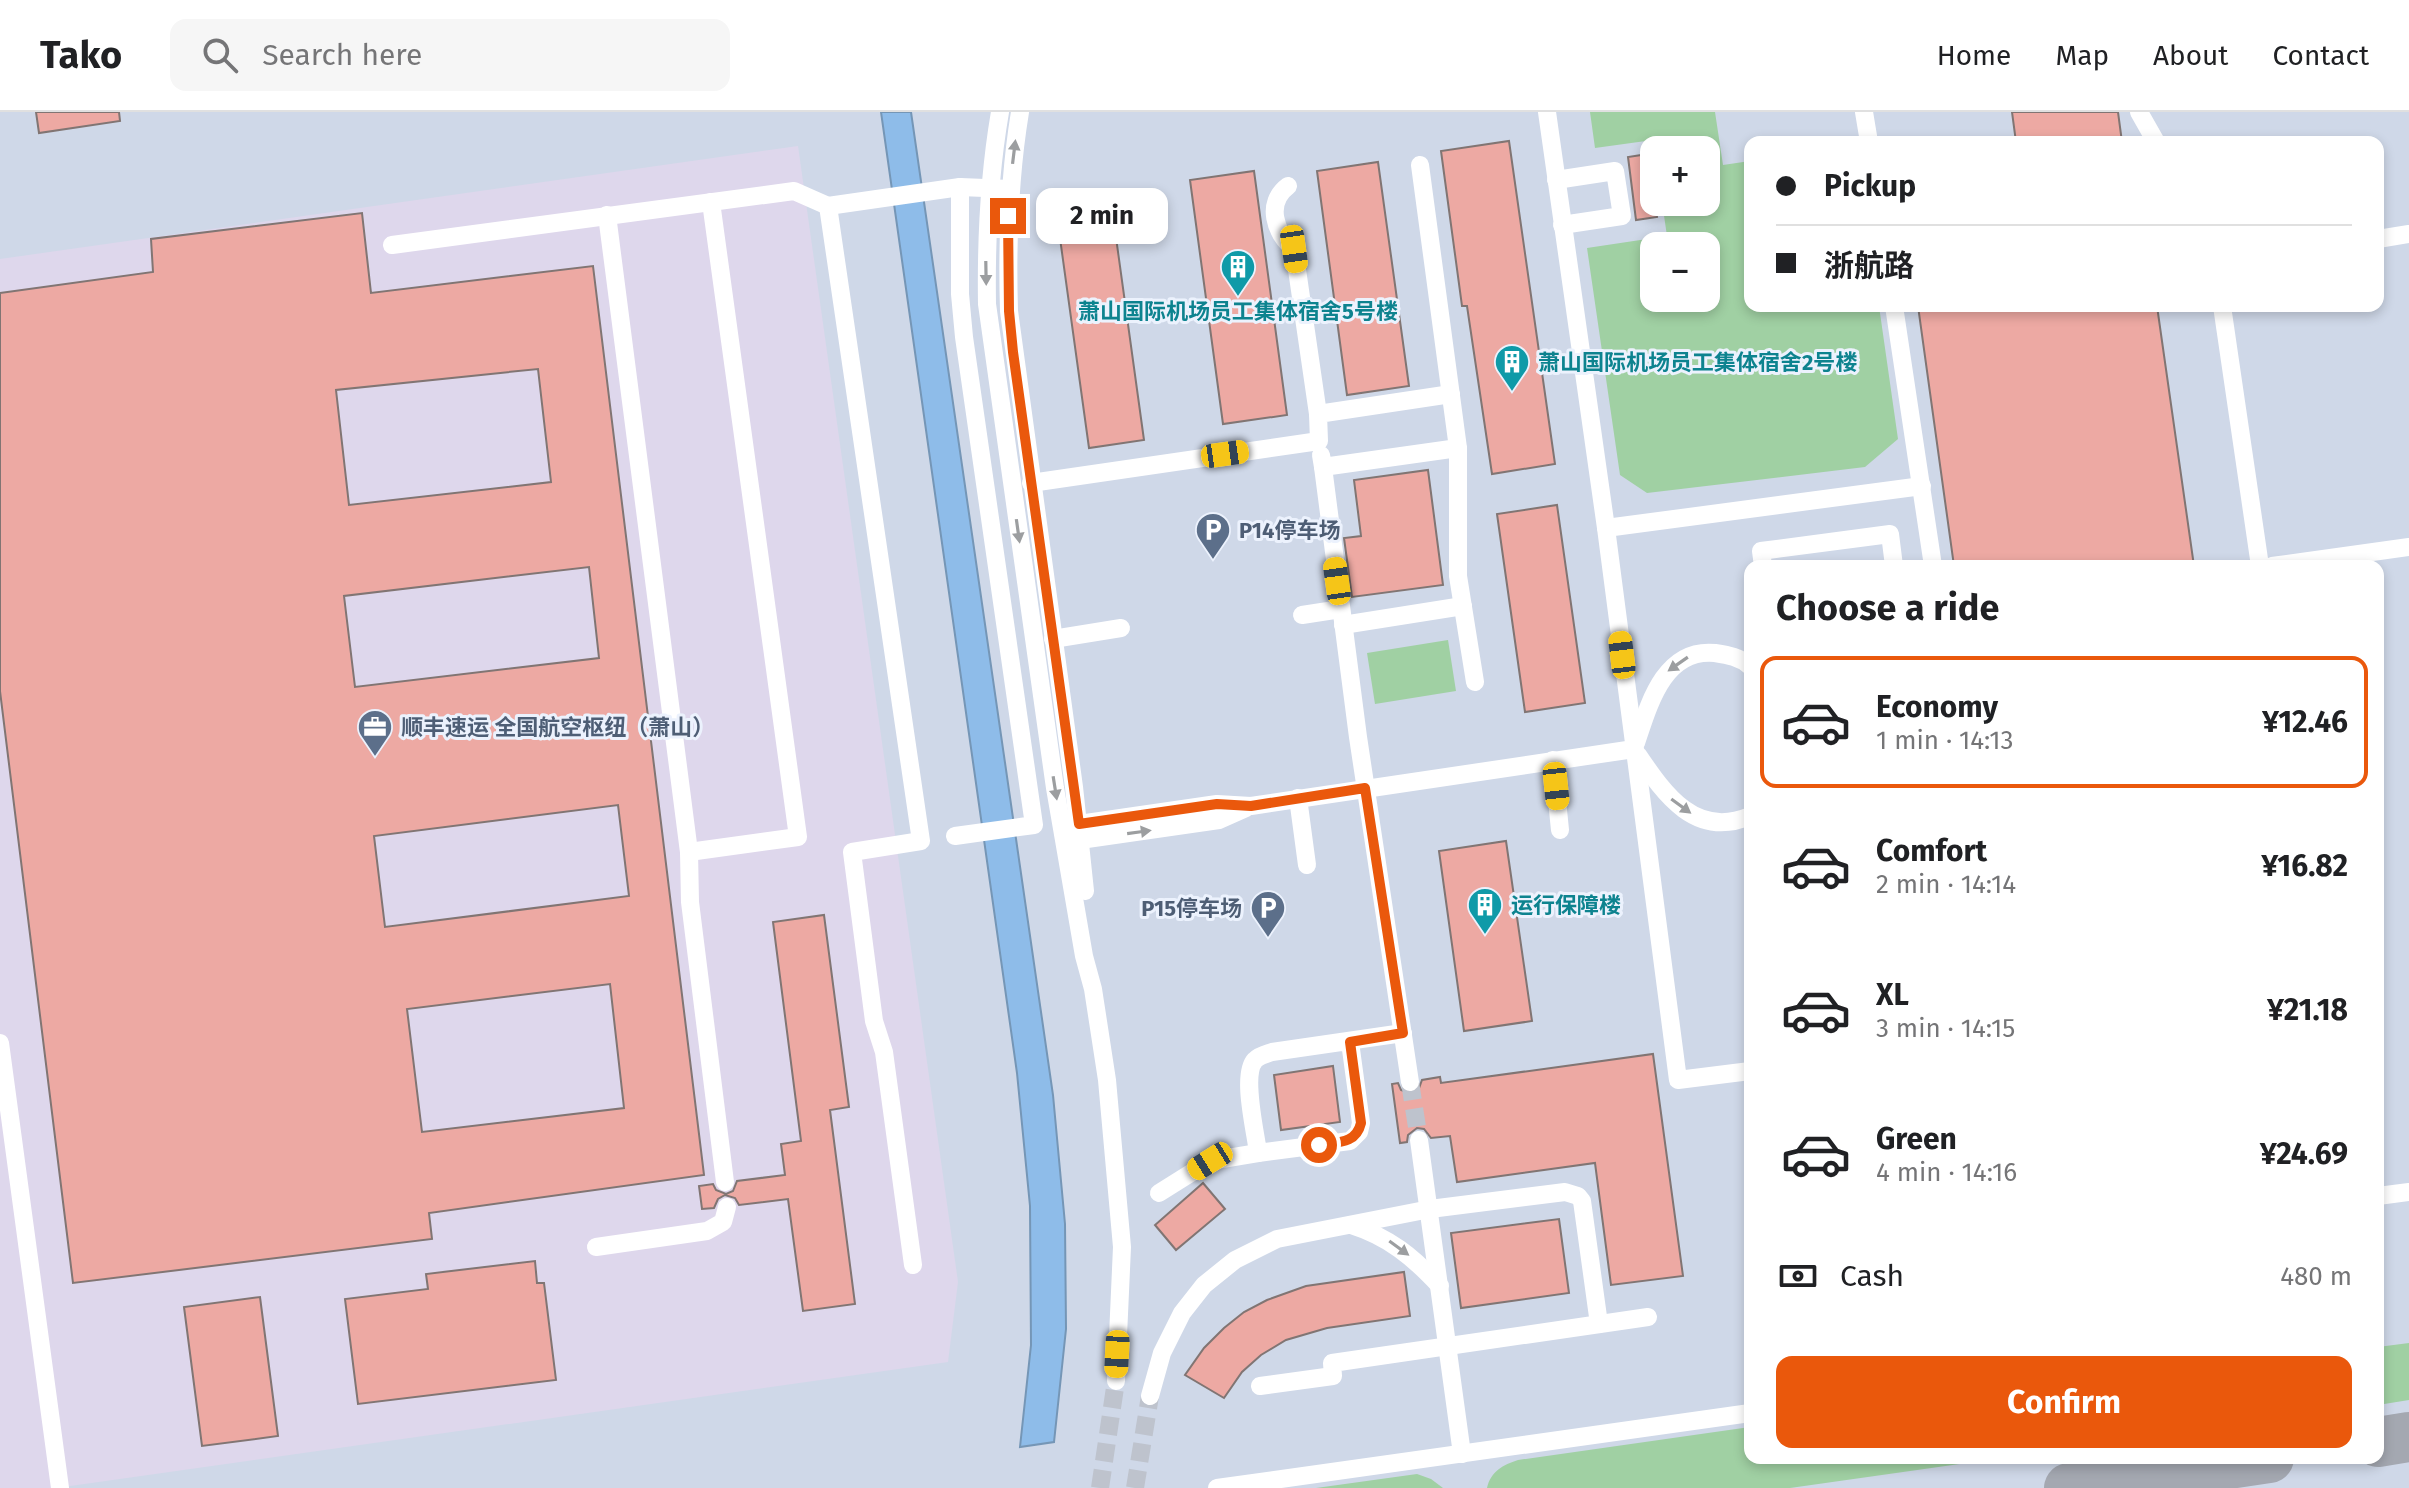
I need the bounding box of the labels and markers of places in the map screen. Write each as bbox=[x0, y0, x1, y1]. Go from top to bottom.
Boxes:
building icon: 萧山国际机场员工集体宿舍5号楼 bbox=[1219, 248, 1257, 298]
place label: 萧山国际机场员工集体宿舍5号楼 bbox=[1078, 298, 1398, 325]
building icon: 萧山国际机场员工集体宿舍2号楼 bbox=[1493, 343, 1531, 393]
place label: 萧山国际机场员工集体宿舍2号楼 bbox=[1538, 349, 1857, 376]
parking icon: P14停车场 bbox=[1194, 511, 1232, 561]
place label: P14停车场 bbox=[1239, 517, 1340, 544]
office icon: 顺丰速运 全国航空枢纽（萧山） bbox=[356, 708, 394, 758]
place label: 顺丰速运 全国航空枢纽（萧山） bbox=[401, 714, 714, 741]
building icon: 运行保障楼 bbox=[1466, 886, 1504, 936]
parking icon: P15停车场 bbox=[1249, 889, 1287, 939]
place label: 运行保障楼 bbox=[1511, 892, 1621, 919]
place label: P15停车场 bbox=[1141, 895, 1242, 922]

